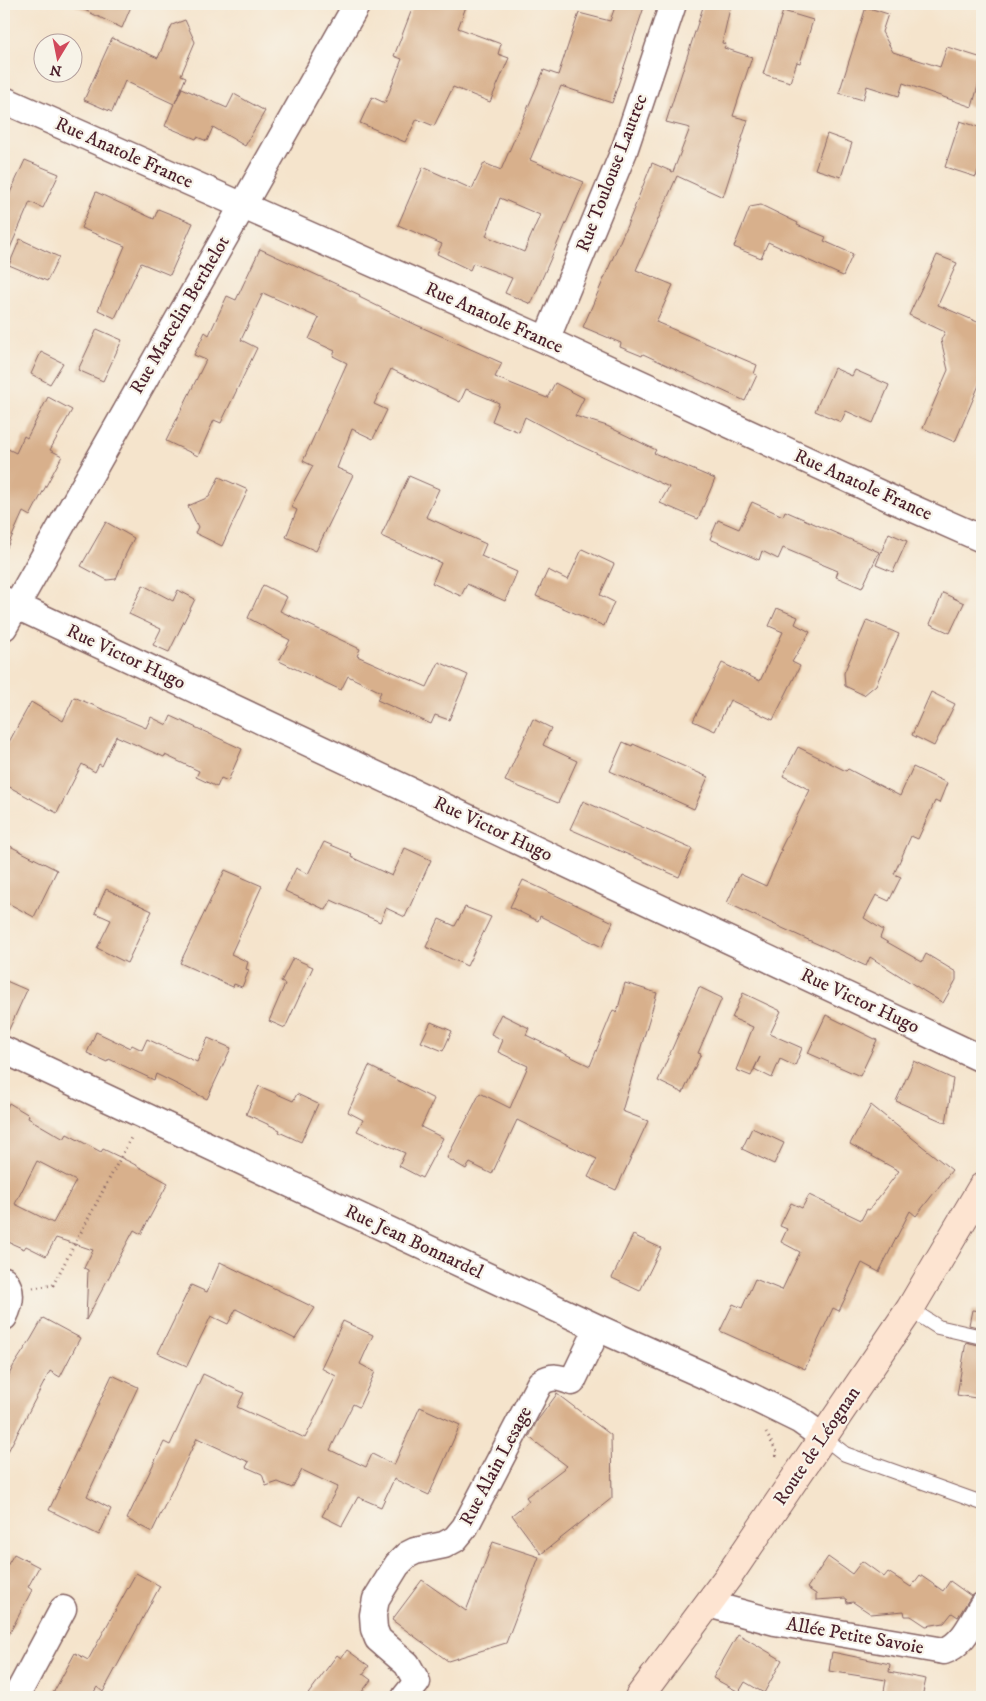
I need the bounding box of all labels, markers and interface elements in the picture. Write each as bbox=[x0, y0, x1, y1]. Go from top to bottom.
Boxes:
north arrow bbox=[32, 32, 82, 82]
text: N bbox=[48, 60, 63, 80]
street label: Rue Toulouse Lautrec bbox=[571, 91, 653, 255]
street label: Rue Anatole France bbox=[52, 112, 197, 194]
street label: Rue Marcelin Berthelot bbox=[125, 232, 235, 398]
street label: Rue Anatole France bbox=[422, 277, 567, 359]
street label: Rue Anatole France bbox=[791, 444, 936, 526]
street label: Rue Victor Hugo bbox=[63, 619, 189, 695]
street label: Rue Victor Hugo bbox=[430, 791, 556, 867]
street label: Rue Victor Hugo bbox=[797, 963, 923, 1039]
street label: Rue Jean Bonnardel bbox=[341, 1200, 487, 1284]
street label: Route de Léognan bbox=[769, 1382, 865, 1510]
street label: Rue Alain Lesage bbox=[455, 1402, 537, 1530]
street label: Allée Petite Savoie bbox=[785, 1613, 926, 1659]

